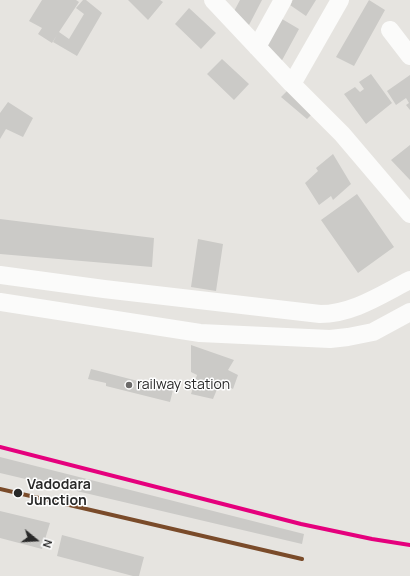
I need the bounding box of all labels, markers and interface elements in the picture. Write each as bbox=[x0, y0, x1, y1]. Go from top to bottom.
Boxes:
place label: railway station bbox=[137, 377, 230, 393]
marker: railway station bbox=[124, 380, 134, 390]
place label: Vadodara Junction bbox=[27, 477, 91, 510]
marker: Vadodara Junction bbox=[12, 487, 24, 499]
north arrow bbox=[16, 520, 56, 560]
text: N bbox=[40, 538, 56, 550]

